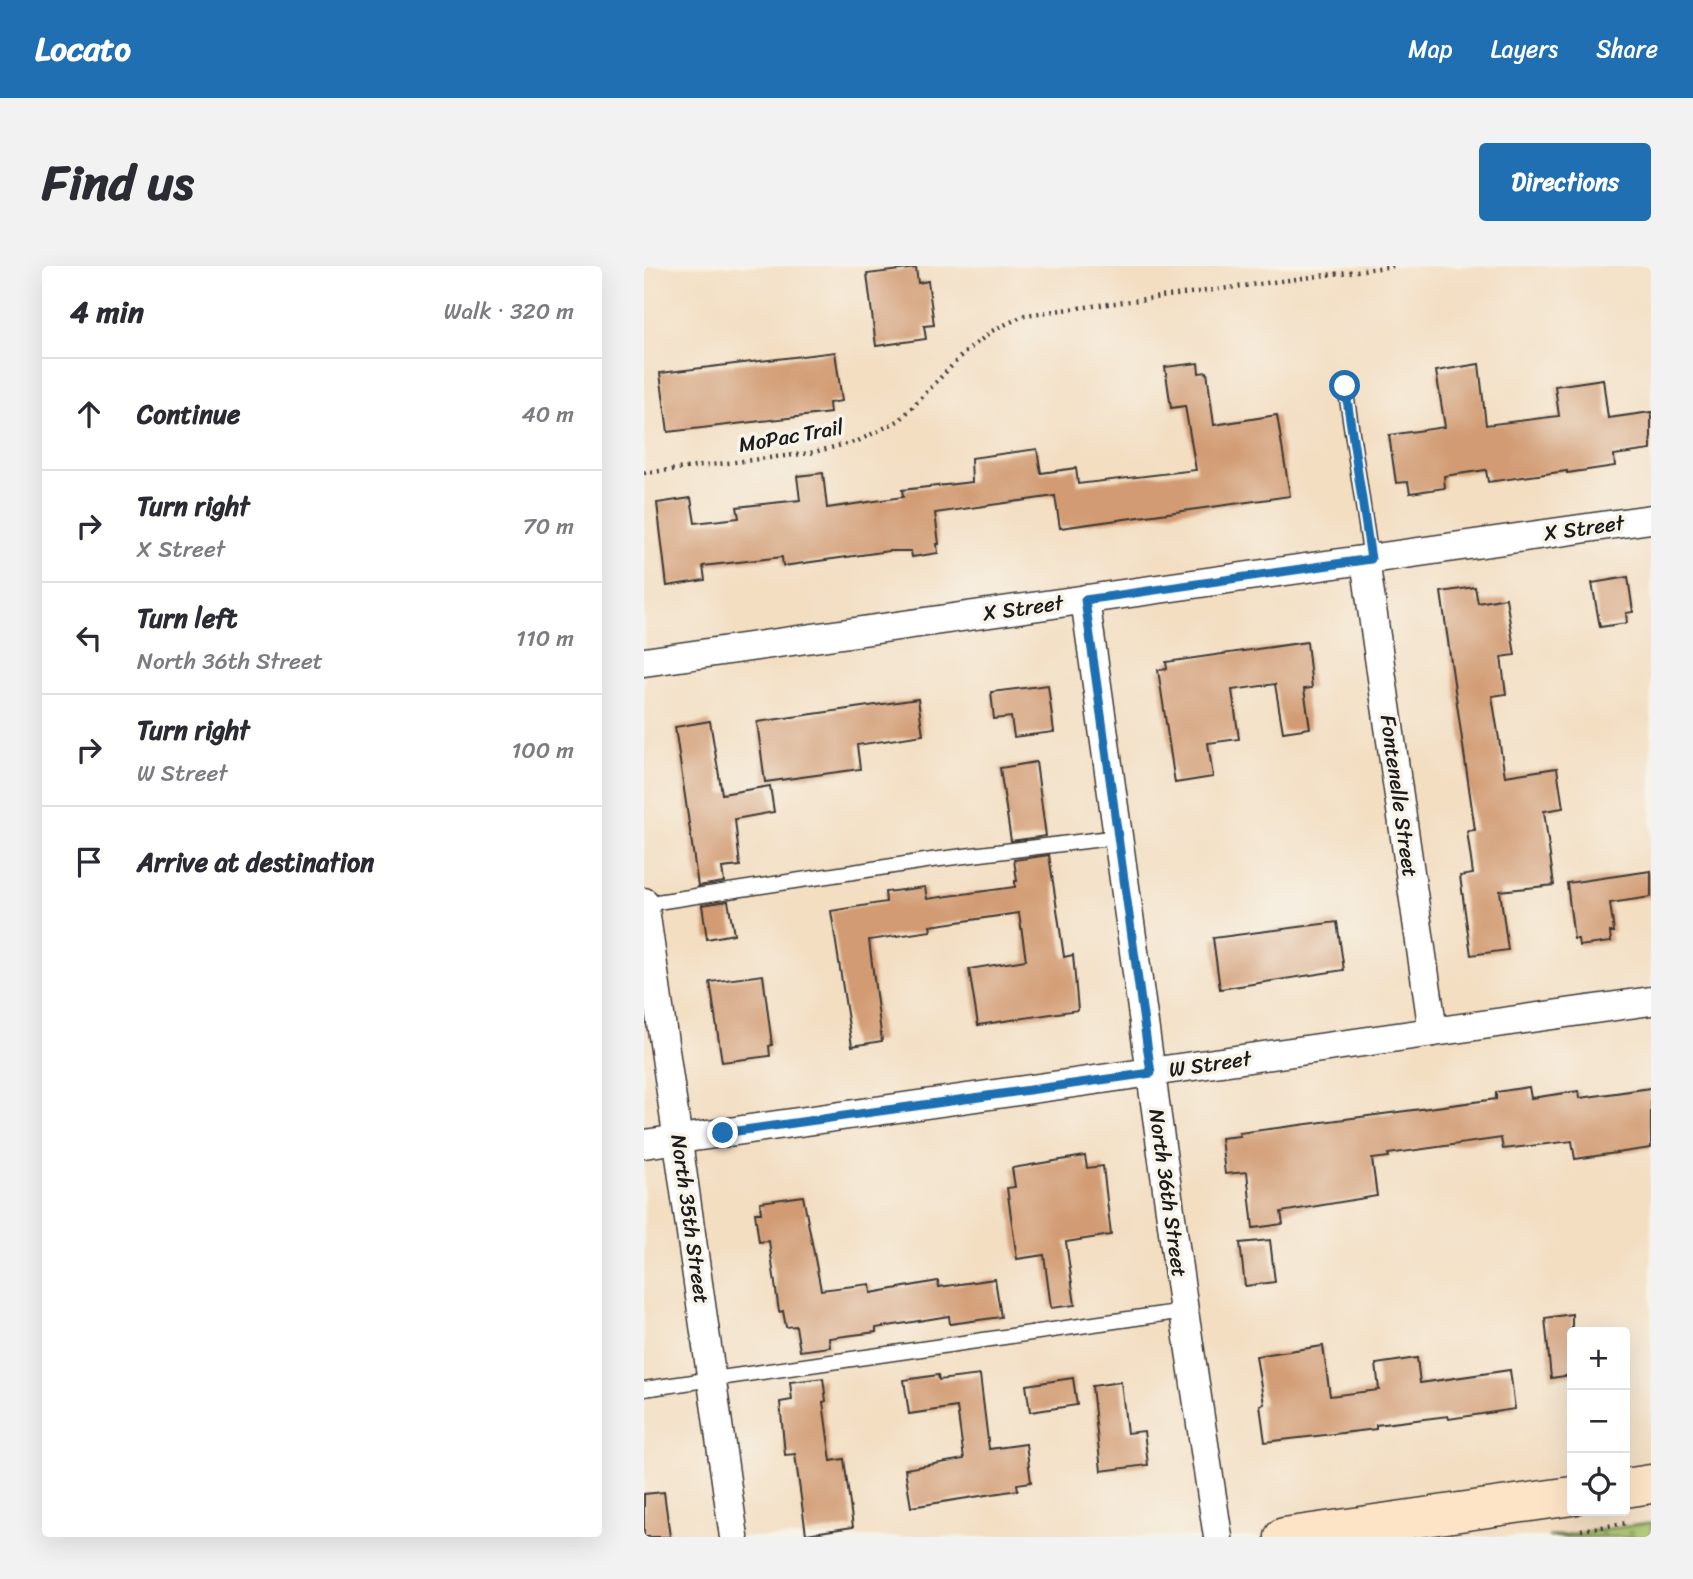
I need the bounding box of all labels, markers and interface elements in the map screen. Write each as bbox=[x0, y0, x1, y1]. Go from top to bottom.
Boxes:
text: Locato bbox=[35, 20, 131, 78]
text: Map bbox=[1408, 28, 1453, 70]
text: Layers bbox=[1491, 28, 1558, 70]
text: Share bbox=[1596, 28, 1658, 70]
text: Find us bbox=[42, 139, 194, 226]
button: Directions bbox=[1479, 143, 1651, 221]
text: 4 min bbox=[70, 285, 144, 339]
text: Walk · 320 m bbox=[444, 291, 574, 332]
route start bbox=[1329, 370, 1360, 401]
text: Continue bbox=[137, 391, 240, 437]
text: 40 m bbox=[521, 394, 574, 435]
icon: ahead bbox=[70, 395, 108, 433]
street label: MoPac Trail bbox=[735, 408, 848, 464]
text: Turn right bbox=[137, 483, 250, 529]
street label: X Street bbox=[1541, 503, 1628, 553]
text: 70 m bbox=[523, 506, 574, 547]
icon: right bbox=[70, 507, 108, 545]
text: X Street bbox=[137, 529, 225, 570]
street label: X Street bbox=[980, 583, 1067, 633]
text: Turn left bbox=[137, 595, 237, 641]
text: 110 m bbox=[516, 618, 574, 659]
icon: left bbox=[70, 619, 108, 657]
text: North 36th Street bbox=[137, 641, 323, 682]
text: Turn right bbox=[137, 707, 250, 753]
street label: Fontenelle Street bbox=[1369, 712, 1429, 880]
text: 100 m bbox=[511, 730, 574, 771]
icon: right bbox=[70, 731, 108, 769]
text: W Street bbox=[137, 753, 228, 794]
text: Arrive at destination bbox=[137, 839, 374, 885]
icon: arrive bbox=[70, 843, 108, 881]
street label: W Street bbox=[1166, 1039, 1255, 1089]
street label: North 36th Street bbox=[1137, 1106, 1199, 1280]
route end bbox=[707, 1117, 738, 1148]
street label: North 35th Street bbox=[659, 1132, 721, 1306]
map controls bbox=[1567, 1327, 1630, 1516]
button: + bbox=[1567, 1327, 1630, 1390]
button: − bbox=[1567, 1390, 1630, 1453]
button: locate bbox=[1567, 1453, 1630, 1516]

